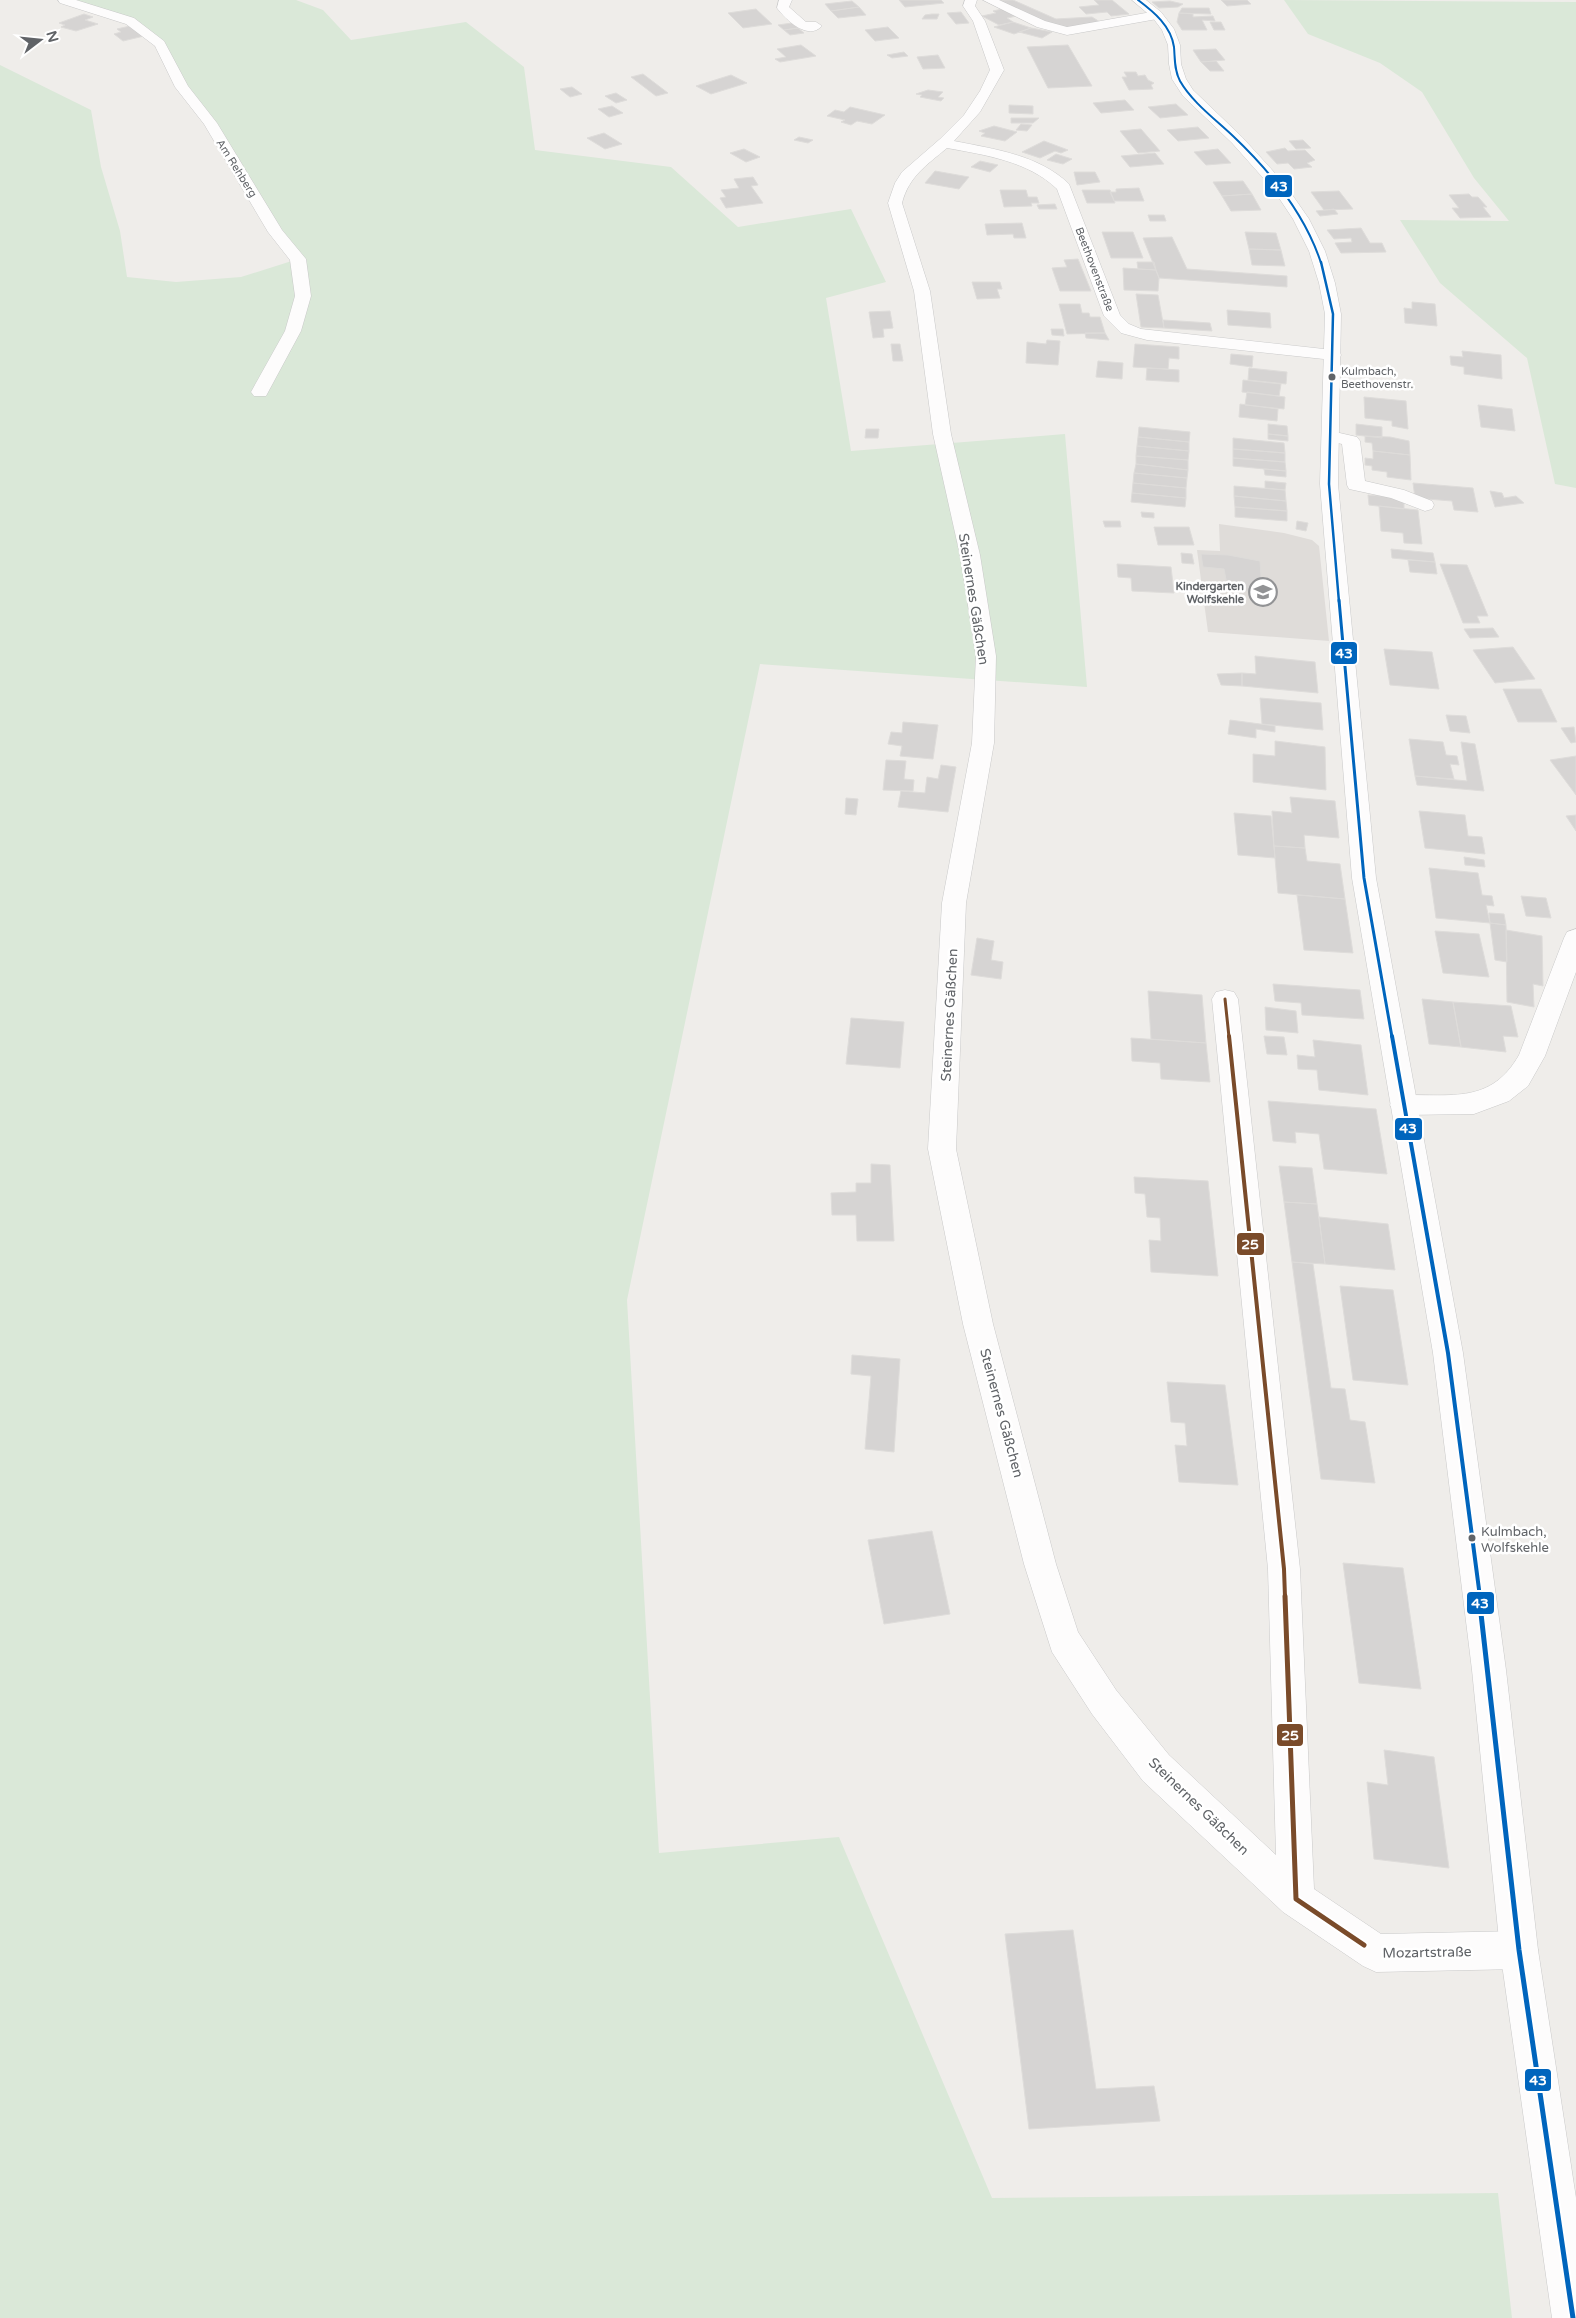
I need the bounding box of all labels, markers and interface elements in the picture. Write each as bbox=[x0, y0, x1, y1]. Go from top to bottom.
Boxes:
north arrow bbox=[15, 15, 65, 65]
text: N bbox=[42, 29, 62, 44]
street label: Am Rehberg bbox=[214, 137, 260, 200]
line badge: 43 bbox=[1264, 174, 1293, 198]
text: 43 bbox=[1270, 178, 1288, 195]
street label: Beethovenstraße bbox=[1073, 225, 1117, 313]
place label: Kulmbach, Beethovenstr. bbox=[1341, 365, 1414, 391]
marker: Kulmbach, Beethovenstr. bbox=[1327, 372, 1337, 382]
street label: Steinernes Gäßchen bbox=[955, 532, 992, 666]
school or university icon: Kindergarten Wolfskehle bbox=[1248, 577, 1278, 607]
place label: Kindergarten Wolfskehle bbox=[1176, 580, 1245, 606]
line badge: 43 bbox=[1330, 641, 1358, 665]
text: 43 bbox=[1335, 645, 1353, 662]
street label: Steinernes Gäßchen bbox=[938, 948, 961, 1082]
line badge: 43 bbox=[1394, 1117, 1423, 1141]
text: 43 bbox=[1399, 1120, 1417, 1137]
line badge: 25 bbox=[1236, 1232, 1265, 1256]
text: 25 bbox=[1241, 1236, 1259, 1253]
street label: Steinernes Gäßchen bbox=[976, 1347, 1027, 1480]
place label: Kulmbach, Wolfskehle bbox=[1481, 1524, 1549, 1556]
marker: Kulmbach, Wolfskehle bbox=[1467, 1533, 1477, 1543]
line badge: 43 bbox=[1466, 1591, 1495, 1615]
text: 43 bbox=[1471, 1595, 1489, 1612]
line badge: 25 bbox=[1276, 1723, 1304, 1747]
text: 25 bbox=[1281, 1727, 1299, 1744]
street label: Steinernes Gäßchen bbox=[1145, 1754, 1252, 1859]
street label: Mozartstraße bbox=[1382, 1943, 1472, 1962]
line badge: 43 bbox=[1524, 2068, 1552, 2092]
text: 43 bbox=[1529, 2072, 1547, 2089]

